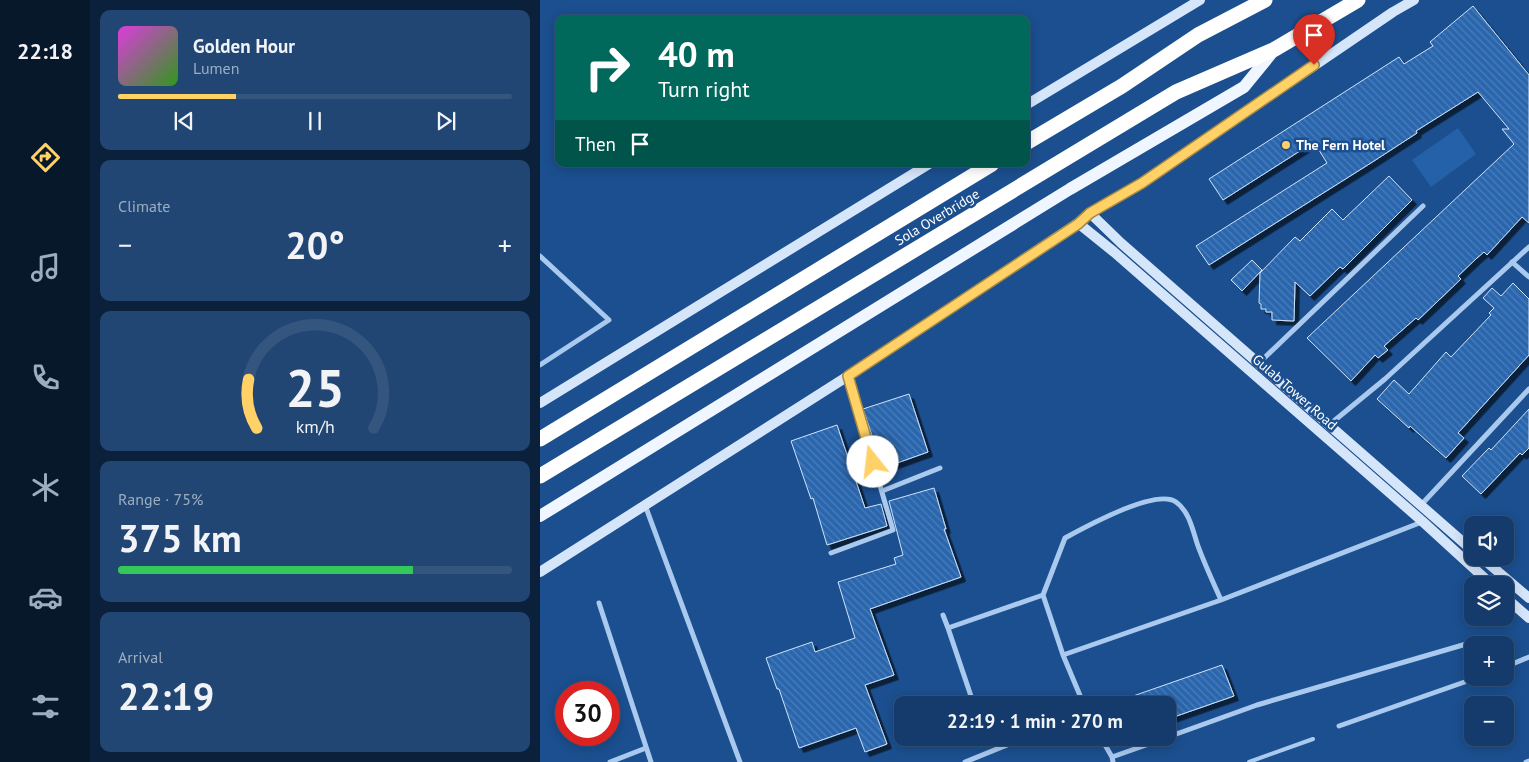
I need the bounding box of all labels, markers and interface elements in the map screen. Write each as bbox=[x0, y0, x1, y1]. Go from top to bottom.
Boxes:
pin bbox=[1293, 14, 1335, 65]
icon: arrive bbox=[1300, 21, 1328, 49]
text: 40 m bbox=[658, 31, 735, 77]
text: Golden Hour bbox=[193, 34, 295, 58]
icon: right bbox=[575, 35, 640, 100]
text: 22:18 bbox=[17, 37, 73, 65]
text: Lumen bbox=[193, 58, 239, 78]
text: Turn right bbox=[658, 75, 750, 103]
icon: previous bbox=[170, 107, 198, 135]
icon: pause bbox=[301, 107, 329, 135]
icon: next bbox=[432, 107, 460, 135]
icon: arrive bbox=[626, 130, 654, 158]
text: Then bbox=[575, 132, 616, 156]
place label: The Fern Hotel bbox=[1296, 136, 1386, 154]
marker: The Fern Hotel bbox=[1280, 139, 1292, 151]
icon: directions bbox=[28, 140, 63, 175]
street label: Sola Overbridge bbox=[891, 185, 983, 249]
text: Climate bbox=[118, 196, 170, 216]
text: 20° bbox=[285, 220, 345, 269]
text: − bbox=[118, 226, 132, 263]
text: + bbox=[498, 226, 512, 263]
icon: music bbox=[28, 250, 63, 285]
street label: Gulab Tower Road bbox=[1249, 350, 1341, 434]
text: 25 bbox=[286, 354, 344, 421]
icon: phone bbox=[28, 360, 63, 395]
text: km/h bbox=[295, 415, 335, 438]
position arrow bbox=[846, 435, 898, 487]
icon: climate bbox=[28, 470, 63, 505]
text: Range · 75% bbox=[118, 489, 203, 509]
text: 375 km bbox=[118, 513, 242, 562]
map controls bbox=[1464, 516, 1514, 746]
button: sound bbox=[1464, 516, 1514, 566]
button: layers bbox=[1464, 576, 1514, 626]
icon: car bbox=[28, 580, 63, 615]
button: + bbox=[1464, 636, 1514, 686]
text: Arrival bbox=[118, 647, 163, 667]
text: 22:19 bbox=[118, 671, 214, 720]
speed limit sign: 30 bbox=[555, 681, 620, 746]
icon: filters bbox=[28, 689, 63, 724]
button: − bbox=[1464, 696, 1514, 746]
text: 22:19 · 1 min · 270 m bbox=[947, 709, 1123, 733]

